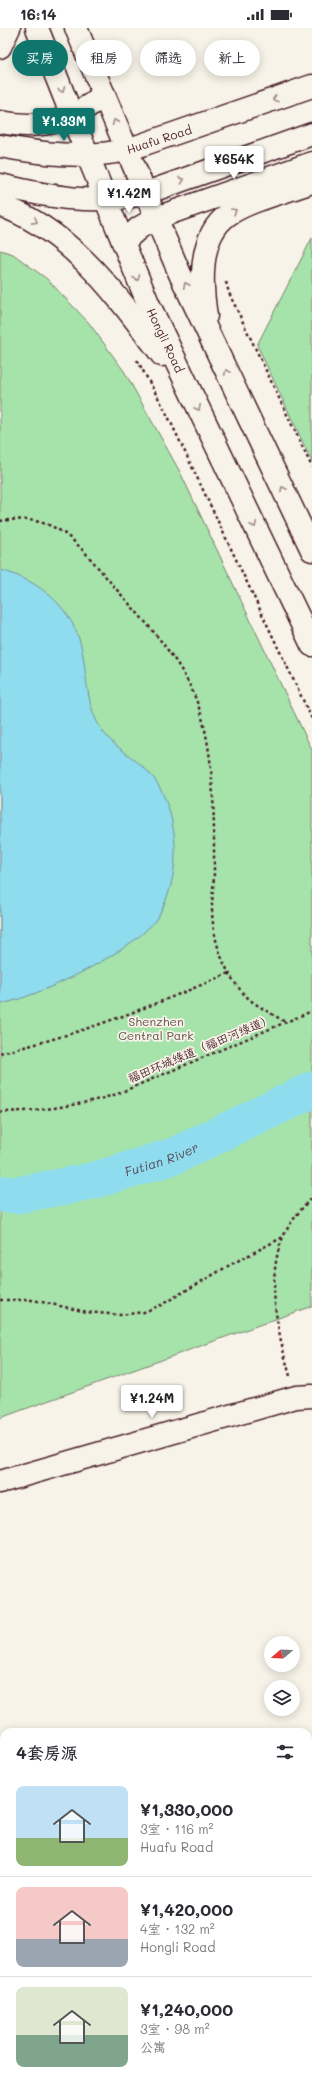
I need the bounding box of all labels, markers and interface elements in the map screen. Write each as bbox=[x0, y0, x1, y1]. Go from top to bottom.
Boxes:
text: 16:14 bbox=[20, 4, 57, 24]
chip: 买房 bbox=[12, 40, 68, 76]
chip: 租房 bbox=[76, 40, 132, 76]
chip: 筛选 bbox=[140, 40, 196, 76]
chip: 新上 bbox=[204, 40, 260, 76]
one-way arrow bbox=[57, 87, 65, 94]
one-way arrow bbox=[272, 94, 279, 103]
pin: ¥1.33M bbox=[31, 108, 97, 142]
text: ¥1.33M bbox=[42, 112, 86, 129]
one-way arrow bbox=[112, 119, 120, 126]
street label: Huafu Road bbox=[124, 121, 194, 157]
pin: ¥654K bbox=[206, 146, 262, 180]
text: ¥654K bbox=[214, 150, 254, 167]
one-way arrow bbox=[179, 176, 186, 185]
pin: ¥1.42M bbox=[96, 180, 162, 214]
text: ¥1.42M bbox=[107, 184, 151, 201]
one-way arrow bbox=[230, 209, 237, 216]
one-way arrow bbox=[31, 217, 39, 224]
one-way arrow bbox=[133, 274, 141, 281]
one-way arrow bbox=[183, 282, 191, 290]
street label: Hongli Road bbox=[144, 305, 188, 375]
one-way arrow bbox=[224, 368, 232, 376]
one-way arrow bbox=[193, 404, 201, 412]
one-way arrow bbox=[280, 486, 288, 493]
one-way arrow bbox=[249, 521, 257, 529]
street label: 福田环城绿道（福田河绿道） bbox=[125, 1010, 275, 1086]
park label: Shenzhen Central Park bbox=[118, 1013, 194, 1043]
water label: Futian River bbox=[122, 1137, 201, 1179]
pin: ¥1.24M bbox=[119, 1385, 185, 1419]
text: ¥1.24M bbox=[130, 1389, 174, 1406]
north arrow bbox=[264, 1636, 300, 1672]
map controls bbox=[264, 1636, 300, 1716]
button: layers bbox=[264, 1680, 300, 1716]
text: 4套房源 bbox=[16, 1741, 78, 1763]
icon: filters bbox=[274, 1741, 296, 1763]
text: ¥1,330,000 bbox=[140, 1798, 233, 1820]
icon: home bbox=[48, 1802, 96, 1850]
text: 3室 · 116 m² bbox=[140, 1820, 214, 1837]
text: Huafu Road bbox=[140, 1838, 213, 1855]
text: ¥1,420,000 bbox=[140, 1898, 233, 1920]
icon: home bbox=[48, 1903, 96, 1951]
text: 4室 · 132 m² bbox=[140, 1920, 215, 1937]
text: Hongli Road bbox=[140, 1938, 216, 1955]
text: ¥1,240,000 bbox=[140, 1998, 233, 2020]
icon: home bbox=[48, 2003, 96, 2051]
text: 3室 · 98 m² bbox=[140, 2020, 210, 2037]
text: 公寓 bbox=[140, 2038, 166, 2055]

